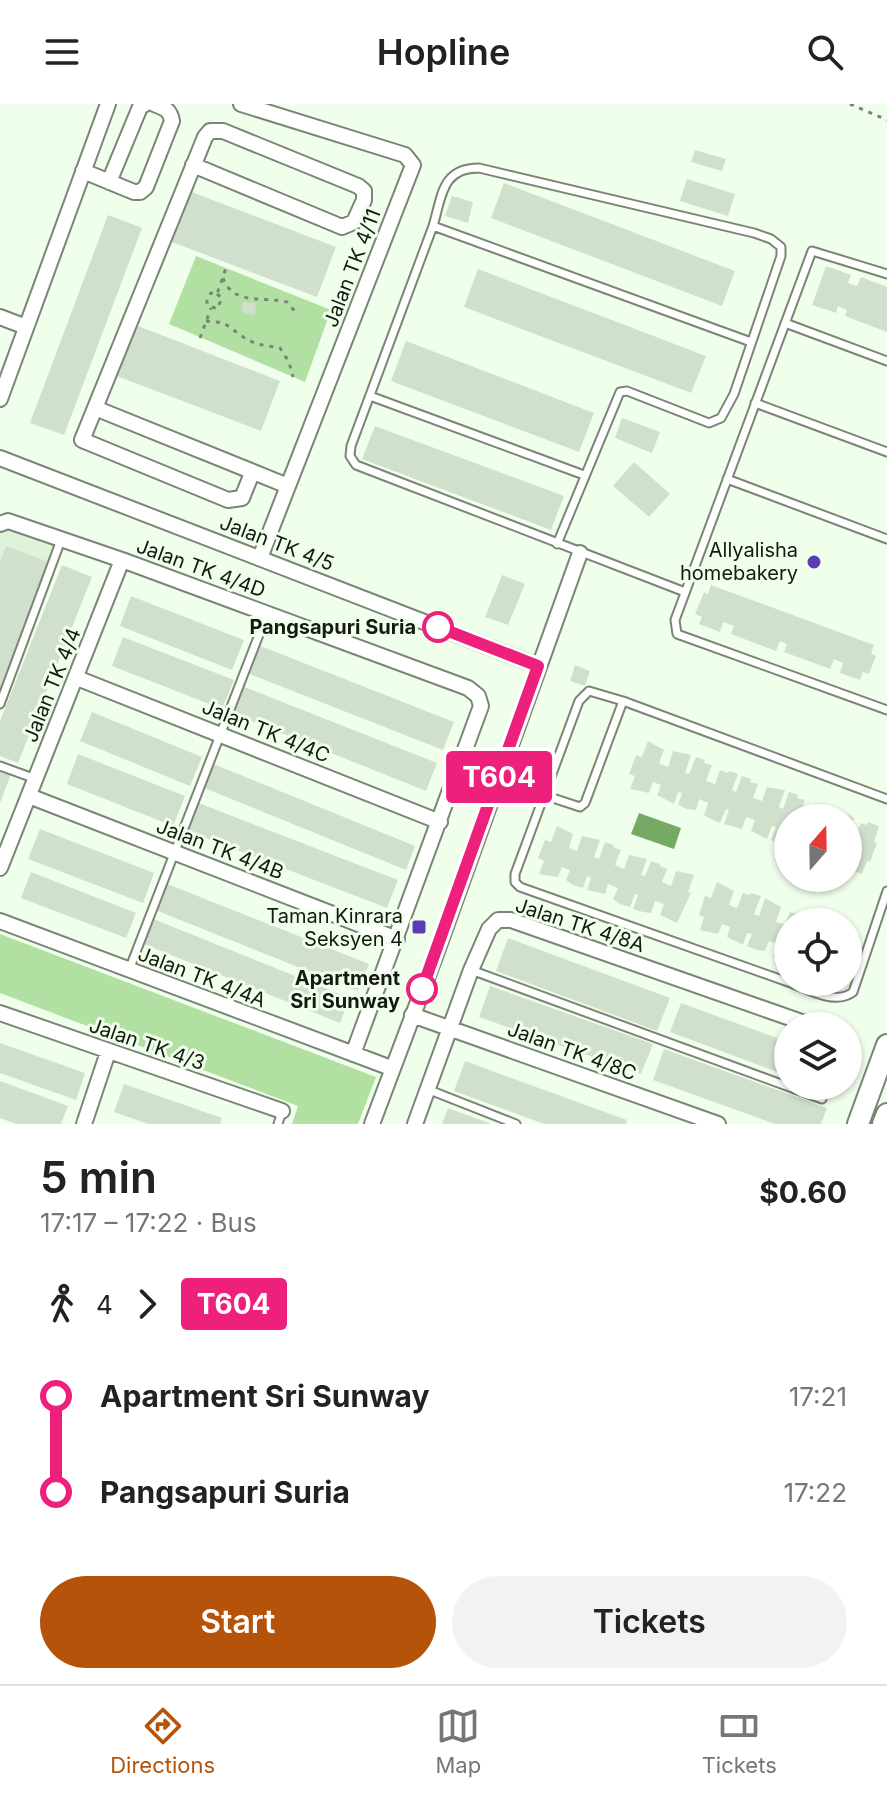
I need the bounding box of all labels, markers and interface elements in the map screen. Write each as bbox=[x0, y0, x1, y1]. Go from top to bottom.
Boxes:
icon: menu bbox=[40, 30, 84, 74]
text: Hopline bbox=[377, 30, 510, 74]
icon: search bbox=[803, 30, 847, 74]
street label: Jalan TK 4/11 bbox=[318, 206, 386, 330]
street label: Jalan TK 4/5 bbox=[216, 510, 338, 576]
street label: Jalan TK 4/4D bbox=[133, 534, 269, 602]
place label: Allyalisha homebakery bbox=[680, 538, 798, 585]
marker: Allyalisha homebakery bbox=[805, 553, 823, 571]
marker: Pangsapuri Suria bbox=[423, 612, 453, 642]
place label: Pangsapuri Suria bbox=[249, 615, 416, 639]
street label: Jalan TK 4/4 bbox=[18, 624, 86, 746]
street label: Jalan TK 4/4C bbox=[199, 694, 333, 768]
line badge: T604 bbox=[443, 751, 555, 803]
text: T604 bbox=[462, 760, 536, 794]
north arrow bbox=[774, 804, 862, 892]
map controls bbox=[774, 804, 862, 1100]
street label: Jalan TK 4/4B bbox=[153, 814, 287, 884]
street label: Jalan TK 4/8A bbox=[512, 893, 648, 957]
place label: Taman Kinrara Seksyen 4 bbox=[266, 904, 403, 951]
button: locate bbox=[774, 908, 862, 996]
marker: Taman Kinrara Seksyen 4 bbox=[410, 918, 428, 936]
street label: Jalan TK 4/4A bbox=[135, 942, 269, 1012]
place label: Apartment Sri Sunway bbox=[290, 966, 400, 1013]
marker: Apartment Sri Sunway bbox=[407, 974, 437, 1004]
button: layers bbox=[774, 1012, 862, 1100]
street label: Jalan TK 4/3 bbox=[86, 1013, 208, 1075]
street label: Jalan TK 4/8C bbox=[504, 1017, 640, 1085]
text: 5 min bbox=[40, 1150, 157, 1204]
text: $0.60 bbox=[759, 1174, 847, 1210]
text: 17:17 – 17:22 · Bus bbox=[40, 1207, 257, 1238]
icon: walk bbox=[40, 1282, 84, 1326]
icon: forward bbox=[125, 1282, 169, 1326]
text: T604 bbox=[197, 1287, 271, 1321]
text: 4 bbox=[96, 1289, 113, 1320]
text: Apartment Sri Sunway bbox=[100, 1378, 430, 1414]
text: 17:21 bbox=[789, 1381, 847, 1412]
text: Pangsapuri Suria bbox=[100, 1474, 350, 1510]
text: 17:22 bbox=[783, 1477, 847, 1508]
button: Start bbox=[40, 1576, 436, 1668]
button: Tickets bbox=[452, 1576, 847, 1668]
tab: Directions bbox=[110, 1704, 215, 1778]
tab: Map bbox=[436, 1704, 481, 1778]
tab: Tickets bbox=[702, 1704, 777, 1778]

